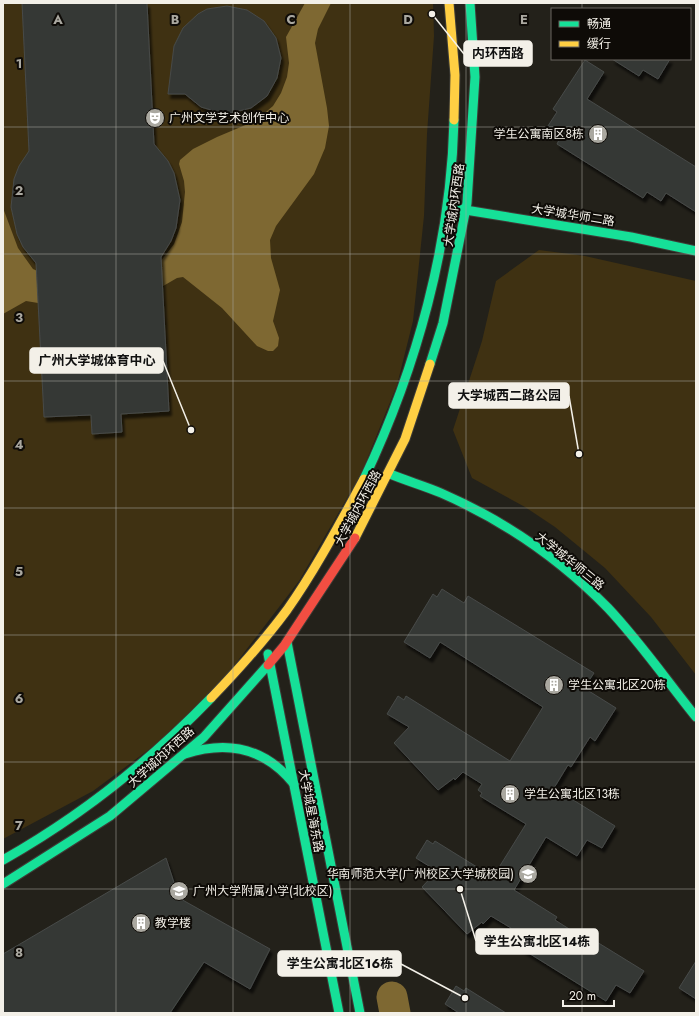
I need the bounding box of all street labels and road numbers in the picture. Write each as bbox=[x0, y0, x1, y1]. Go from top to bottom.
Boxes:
street label: 大学城内环西路 bbox=[439, 162, 469, 248]
street label: 大学城华师二路 bbox=[530, 200, 616, 230]
street label: 大学城内环西路 bbox=[330, 467, 386, 549]
street label: 大学城华师三路 bbox=[532, 528, 608, 594]
street label: 大学城内环西路 bbox=[124, 722, 198, 792]
street label: 大学城星海东路 bbox=[294, 768, 328, 854]

